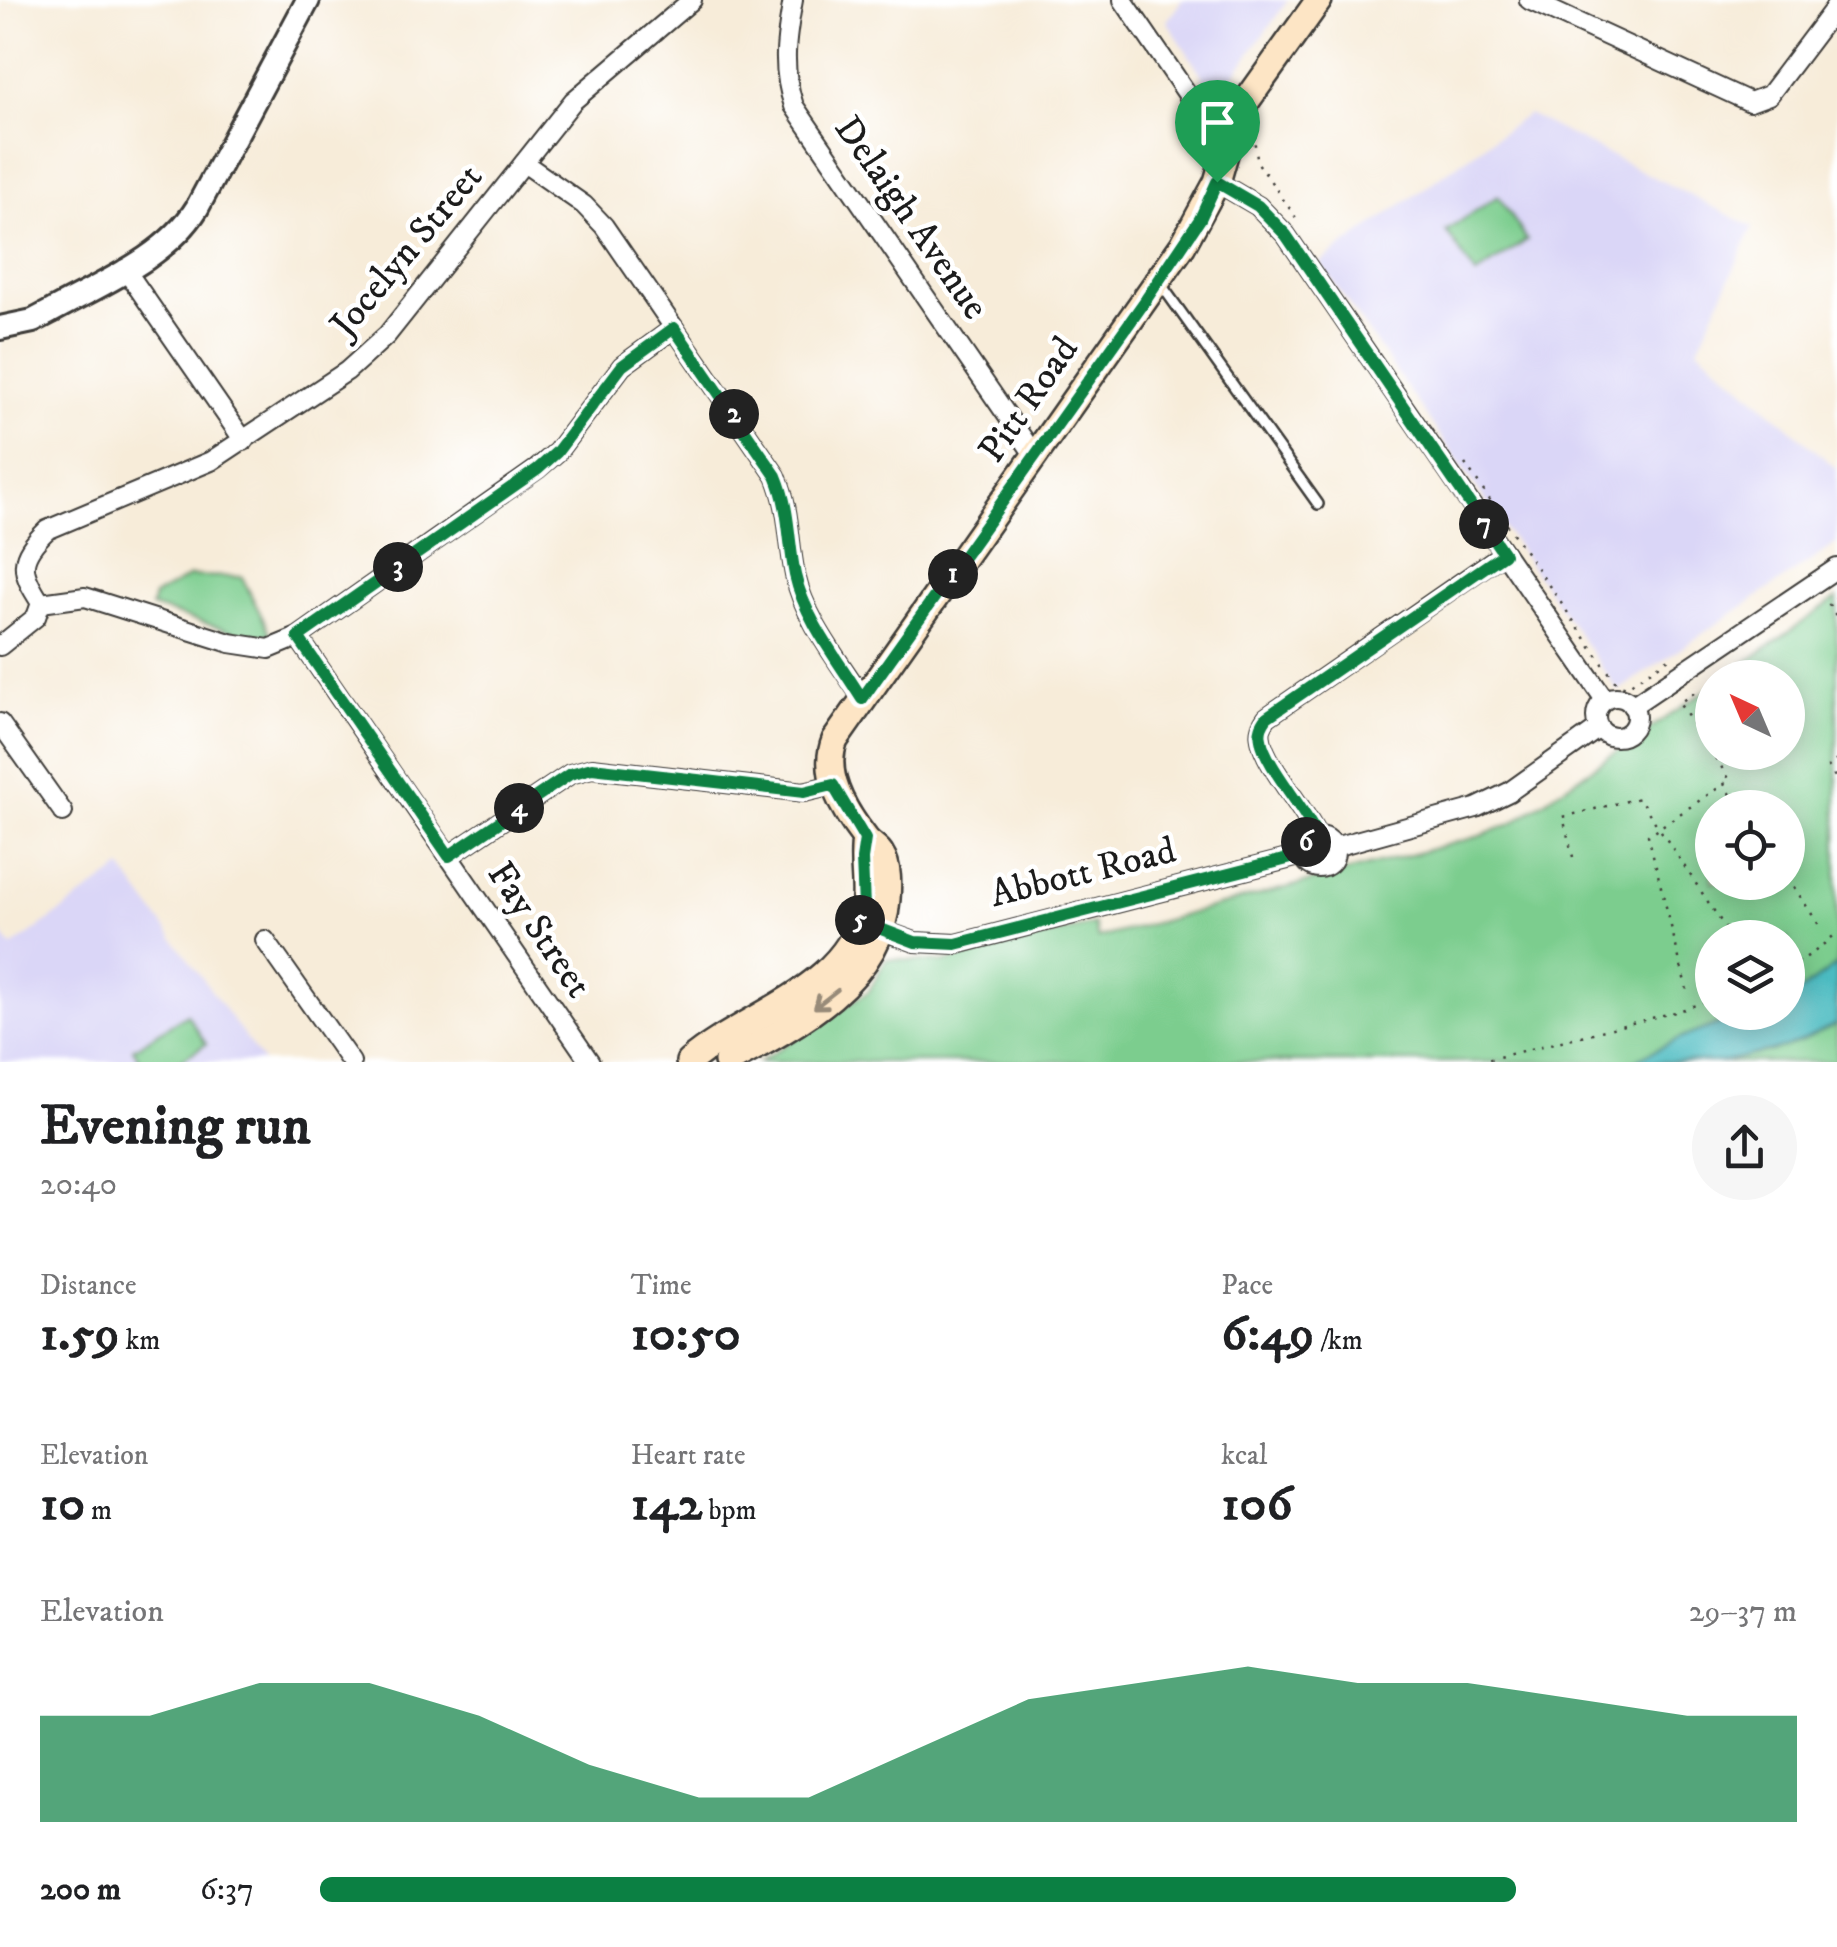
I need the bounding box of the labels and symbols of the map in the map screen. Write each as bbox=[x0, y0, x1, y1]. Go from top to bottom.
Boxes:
pin bbox=[1175, 80, 1260, 183]
street label: Delaigh Avenue bbox=[823, 107, 999, 329]
street label: Jocelyn Street bbox=[319, 154, 493, 350]
street label: Pitt Road bbox=[968, 328, 1090, 472]
pin: 2 bbox=[709, 389, 759, 439]
pin: 7 bbox=[1459, 499, 1509, 549]
pin: 3 bbox=[373, 542, 423, 592]
pin: 1 bbox=[928, 549, 978, 599]
north arrow bbox=[1695, 660, 1805, 770]
pin: 4 bbox=[494, 783, 544, 833]
pin: 6 bbox=[1281, 817, 1331, 867]
street label: Abbott Road bbox=[985, 827, 1181, 919]
street label: Fay Street bbox=[476, 853, 602, 1007]
pin: 5 bbox=[835, 895, 885, 945]
one-way arrow bbox=[813, 989, 840, 1010]

